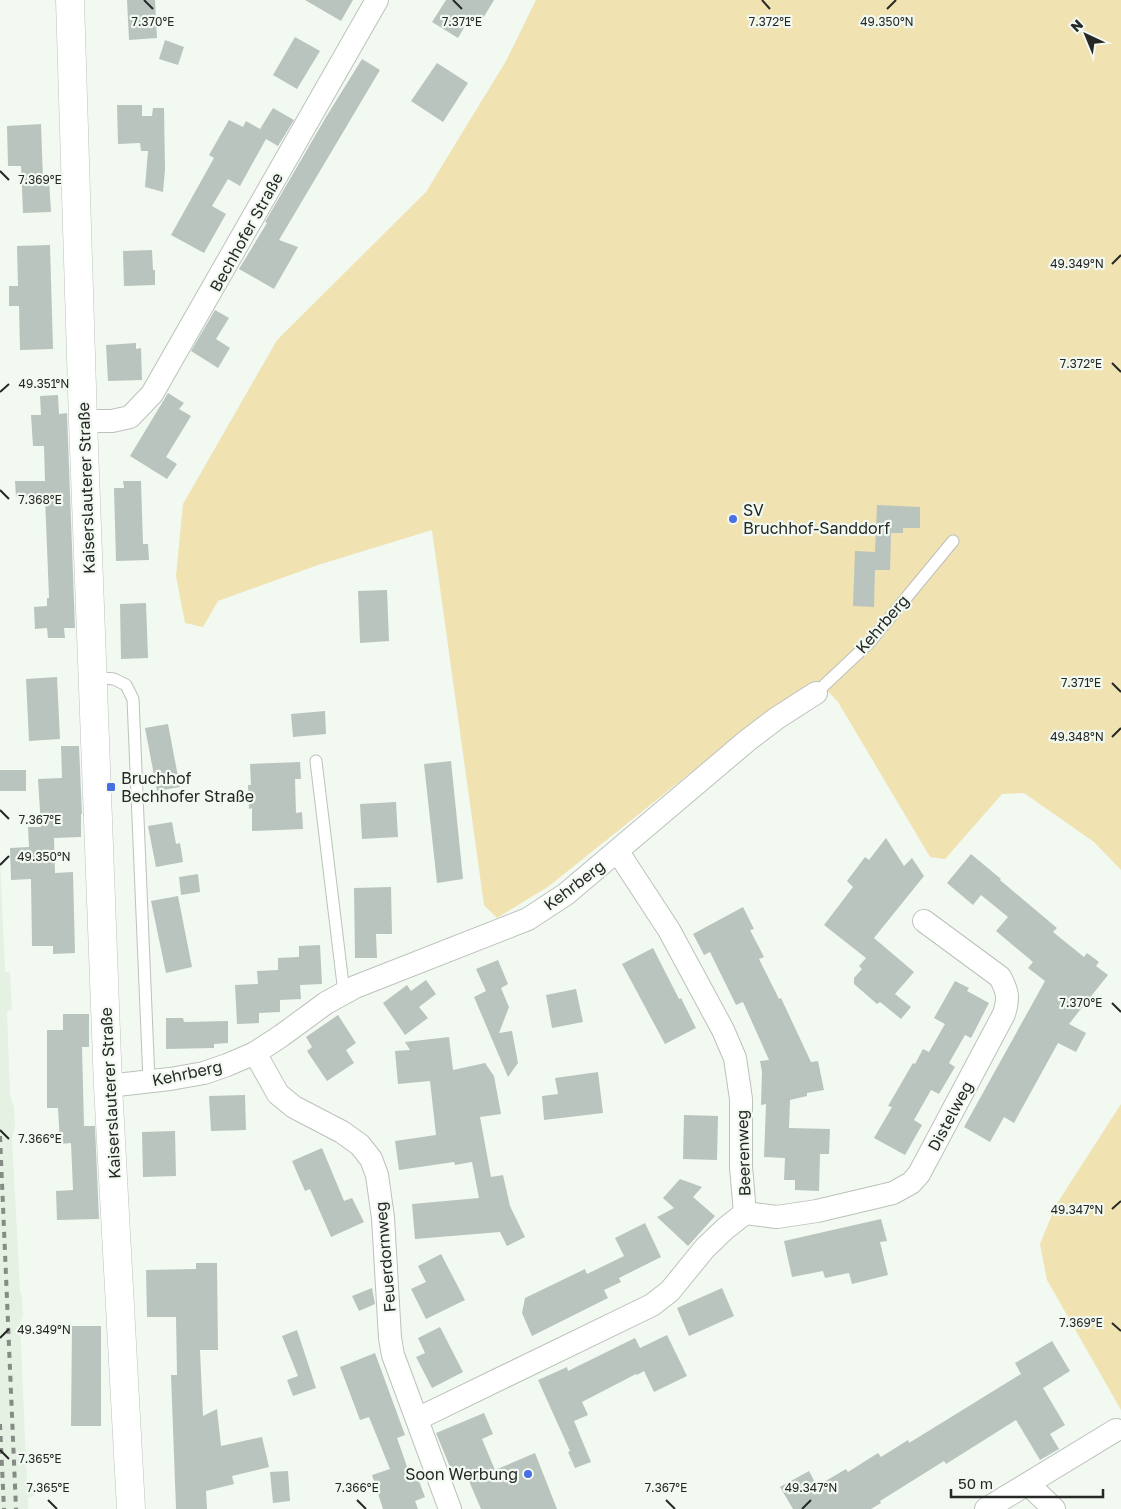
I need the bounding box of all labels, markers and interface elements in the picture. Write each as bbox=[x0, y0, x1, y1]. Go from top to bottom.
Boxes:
north arrow bbox=[1061, 10, 1111, 60]
text: 7.370°E bbox=[132, 14, 174, 29]
text: 7.371°E bbox=[442, 14, 482, 29]
text: 7.372°E bbox=[749, 14, 791, 29]
text: 49.350°N bbox=[860, 14, 914, 29]
text: N bbox=[1067, 15, 1086, 35]
street label: Bechhofer Straße bbox=[205, 169, 287, 295]
text: 7.369°E bbox=[18, 172, 62, 187]
text: 49.349°N bbox=[1050, 256, 1104, 271]
text: 7.372°E bbox=[1060, 356, 1102, 371]
text: 49.351°N bbox=[19, 376, 69, 391]
street label: Kaiserslauterer Straße bbox=[73, 402, 99, 574]
text: 7.368°E bbox=[18, 492, 62, 507]
place label: SV Bruchhof-Sanddorf bbox=[743, 500, 890, 538]
marker: SV Bruchhof-Sanddorf bbox=[727, 513, 739, 525]
street label: Kehrberg bbox=[851, 591, 913, 657]
text: 7.371°E bbox=[1061, 675, 1101, 690]
text: 49.348°N bbox=[1050, 729, 1104, 744]
place label: Bruchhof Bechhofer Straße bbox=[121, 768, 254, 806]
marker: Bruchhof Bechhofer Straße bbox=[105, 781, 117, 793]
text: 7.367°E bbox=[19, 812, 61, 827]
text: 49.350°N bbox=[17, 849, 71, 864]
street label: Kehrberg bbox=[540, 856, 608, 914]
text: 7.370°E bbox=[1060, 995, 1102, 1010]
street label: Kaiserslauterer Straße bbox=[96, 1007, 124, 1179]
street label: Kehrberg bbox=[150, 1056, 224, 1090]
street label: Distelweg bbox=[923, 1078, 977, 1154]
street label: Beerenweg bbox=[732, 1110, 754, 1196]
text: 7.366°E bbox=[18, 1131, 62, 1146]
street label: Feuerdornweg bbox=[370, 1201, 400, 1313]
text: 49.347°N bbox=[1051, 1202, 1103, 1217]
text: 7.369°E bbox=[1059, 1315, 1103, 1330]
text: 49.349°N bbox=[17, 1322, 71, 1337]
text: 7.365°E bbox=[18, 1451, 62, 1466]
place label: Soon Werbung bbox=[405, 1464, 518, 1484]
scale bar bbox=[951, 1466, 1104, 1498]
marker: Soon Werbung bbox=[522, 1468, 534, 1480]
text: 50 m bbox=[958, 1474, 993, 1492]
text: 7.365°E bbox=[26, 1480, 70, 1495]
text: 7.366°E bbox=[335, 1480, 379, 1495]
text: 7.367°E bbox=[645, 1480, 687, 1495]
text: 49.347°N bbox=[785, 1480, 837, 1495]

